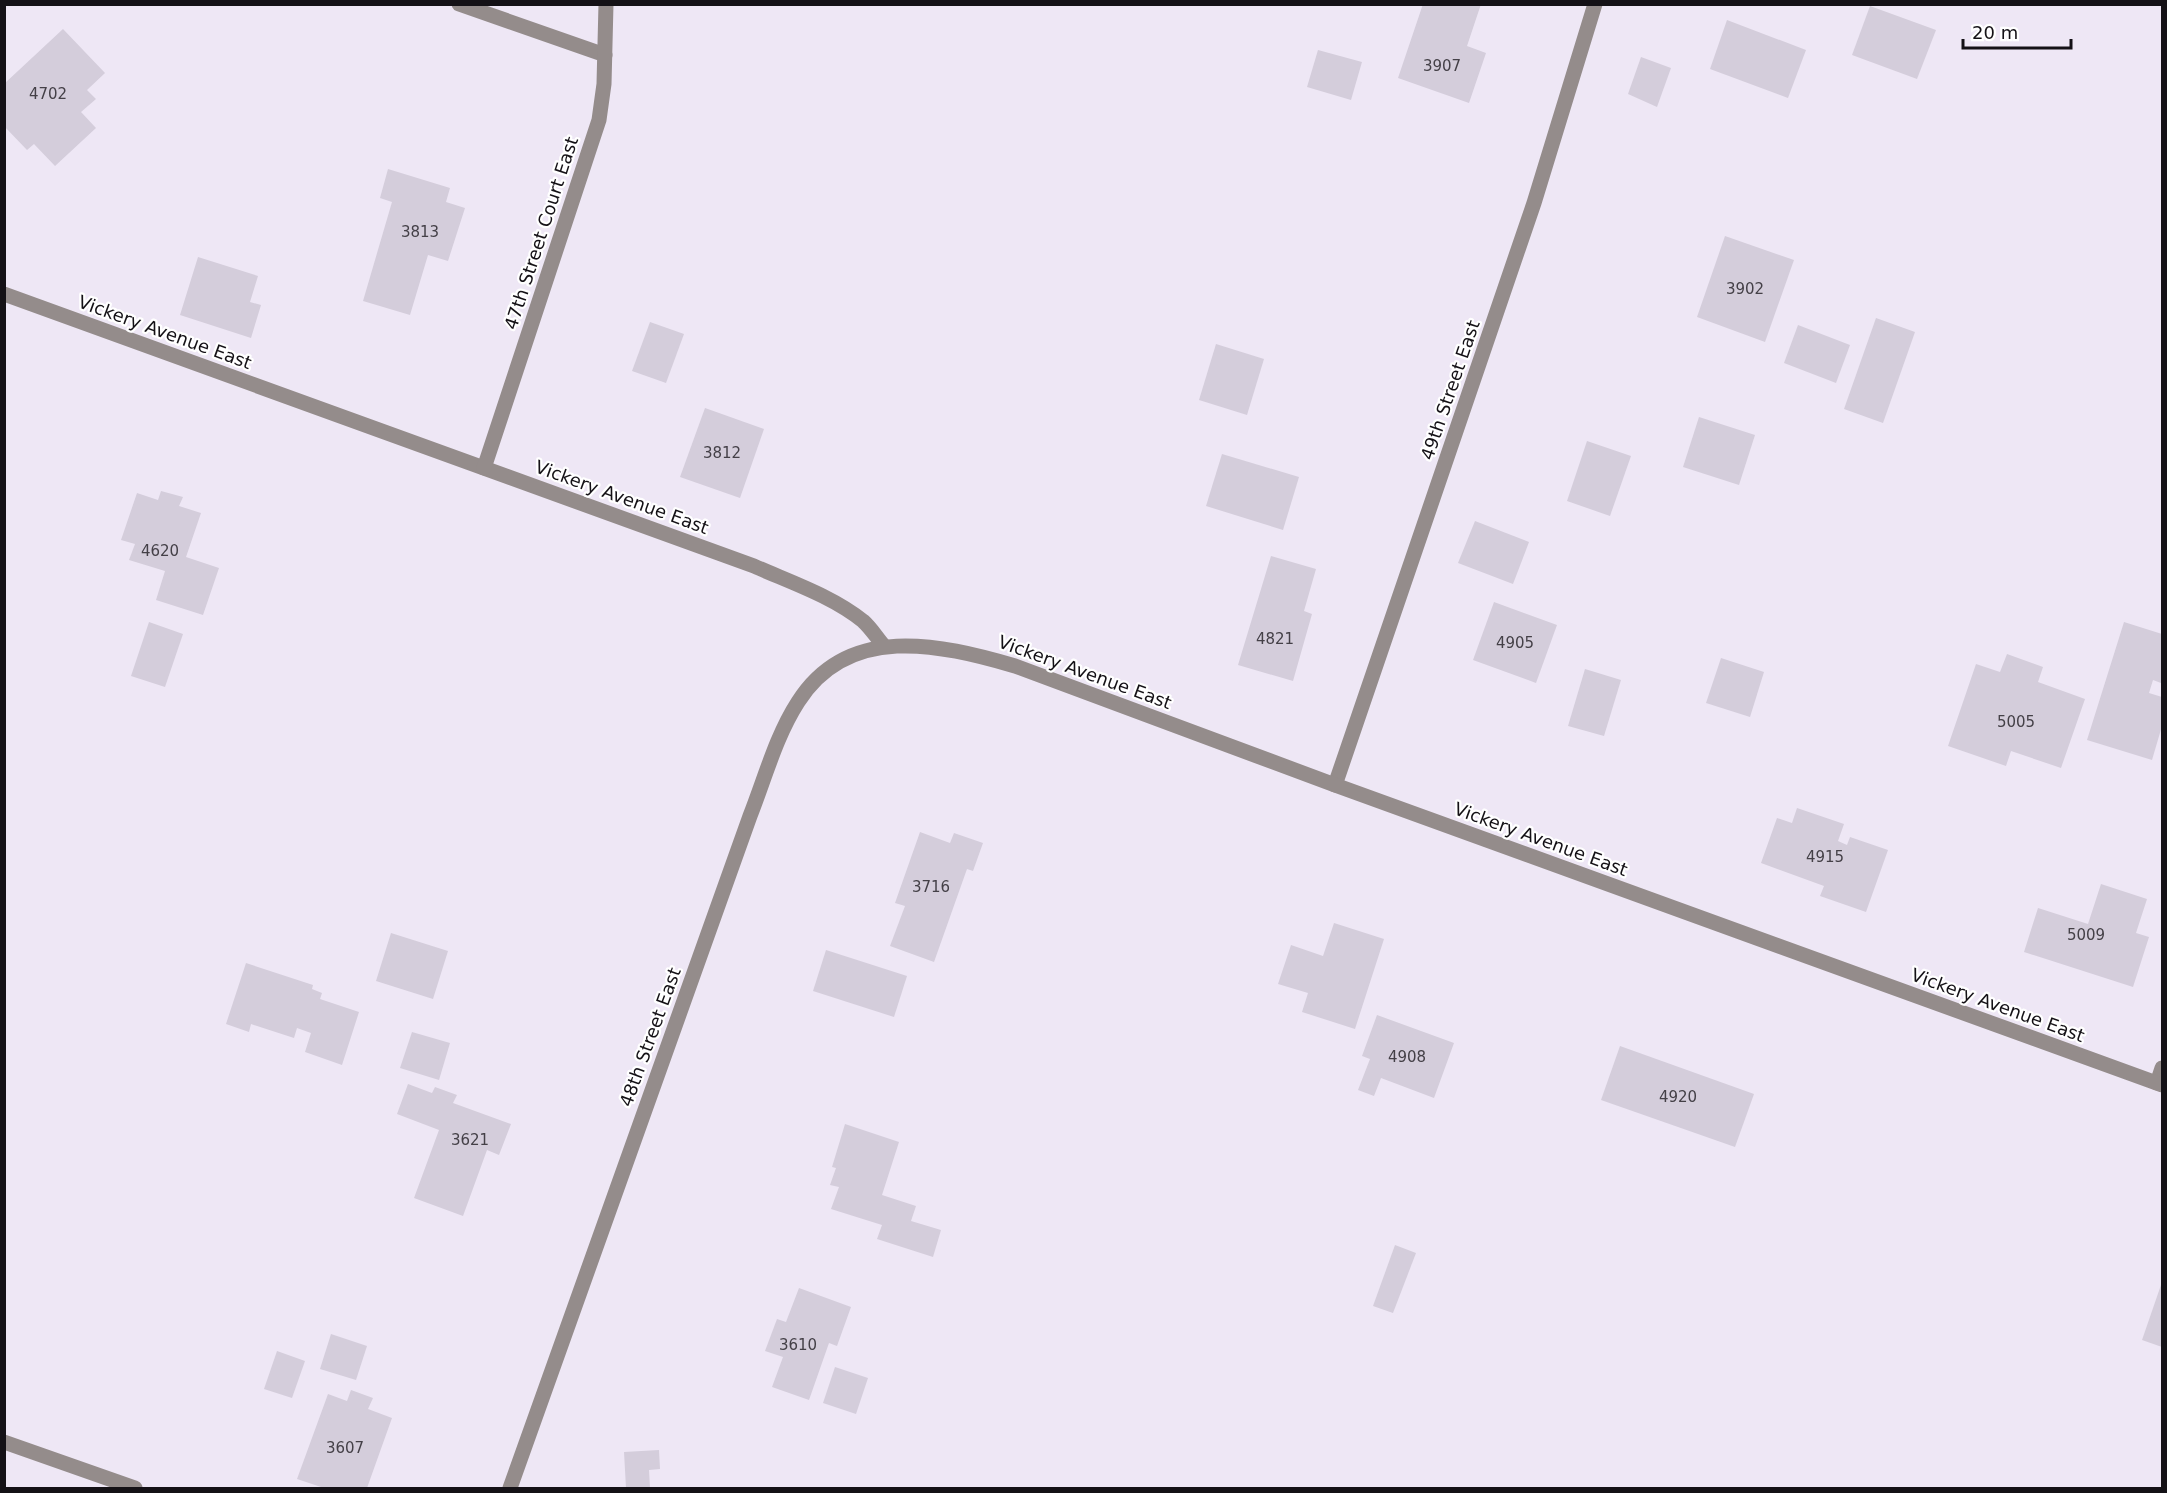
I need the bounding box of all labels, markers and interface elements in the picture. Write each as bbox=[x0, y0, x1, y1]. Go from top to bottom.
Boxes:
scale bar bbox=[1963, 12, 2071, 50]
text: 20 m bbox=[1972, 22, 2018, 43]
house number: 3907 bbox=[1423, 57, 1461, 75]
house number: 4702 bbox=[29, 85, 67, 103]
street label: 47th Street Court East bbox=[500, 134, 582, 332]
house number: 3813 bbox=[401, 223, 439, 241]
house number: 3902 bbox=[1726, 280, 1764, 298]
street label: Vickery Avenue East bbox=[75, 291, 255, 373]
street label: 49th Street East bbox=[1416, 317, 1484, 463]
house number: 3812 bbox=[703, 444, 741, 462]
street label: Vickery Avenue East bbox=[532, 456, 712, 538]
house number: 4620 bbox=[141, 542, 179, 560]
house number: 4821 bbox=[1256, 630, 1294, 648]
street label: Vickery Avenue East bbox=[995, 631, 1175, 713]
house number: 4905 bbox=[1496, 634, 1534, 652]
house number: 5005 bbox=[1997, 713, 2035, 731]
street label: Vickery Avenue East bbox=[1451, 798, 1631, 880]
house number: 4915 bbox=[1806, 848, 1844, 866]
house number: 3716 bbox=[912, 878, 950, 896]
house number: 5009 bbox=[2067, 926, 2105, 944]
street label: Vickery Avenue East bbox=[1908, 964, 2088, 1046]
street label: 48th Street East bbox=[615, 965, 685, 1109]
house number: 4908 bbox=[1388, 1048, 1426, 1066]
house number: 4920 bbox=[1659, 1088, 1697, 1106]
house number: 3621 bbox=[451, 1131, 489, 1149]
house number: 3610 bbox=[779, 1336, 817, 1354]
house number: 3607 bbox=[326, 1439, 364, 1457]

